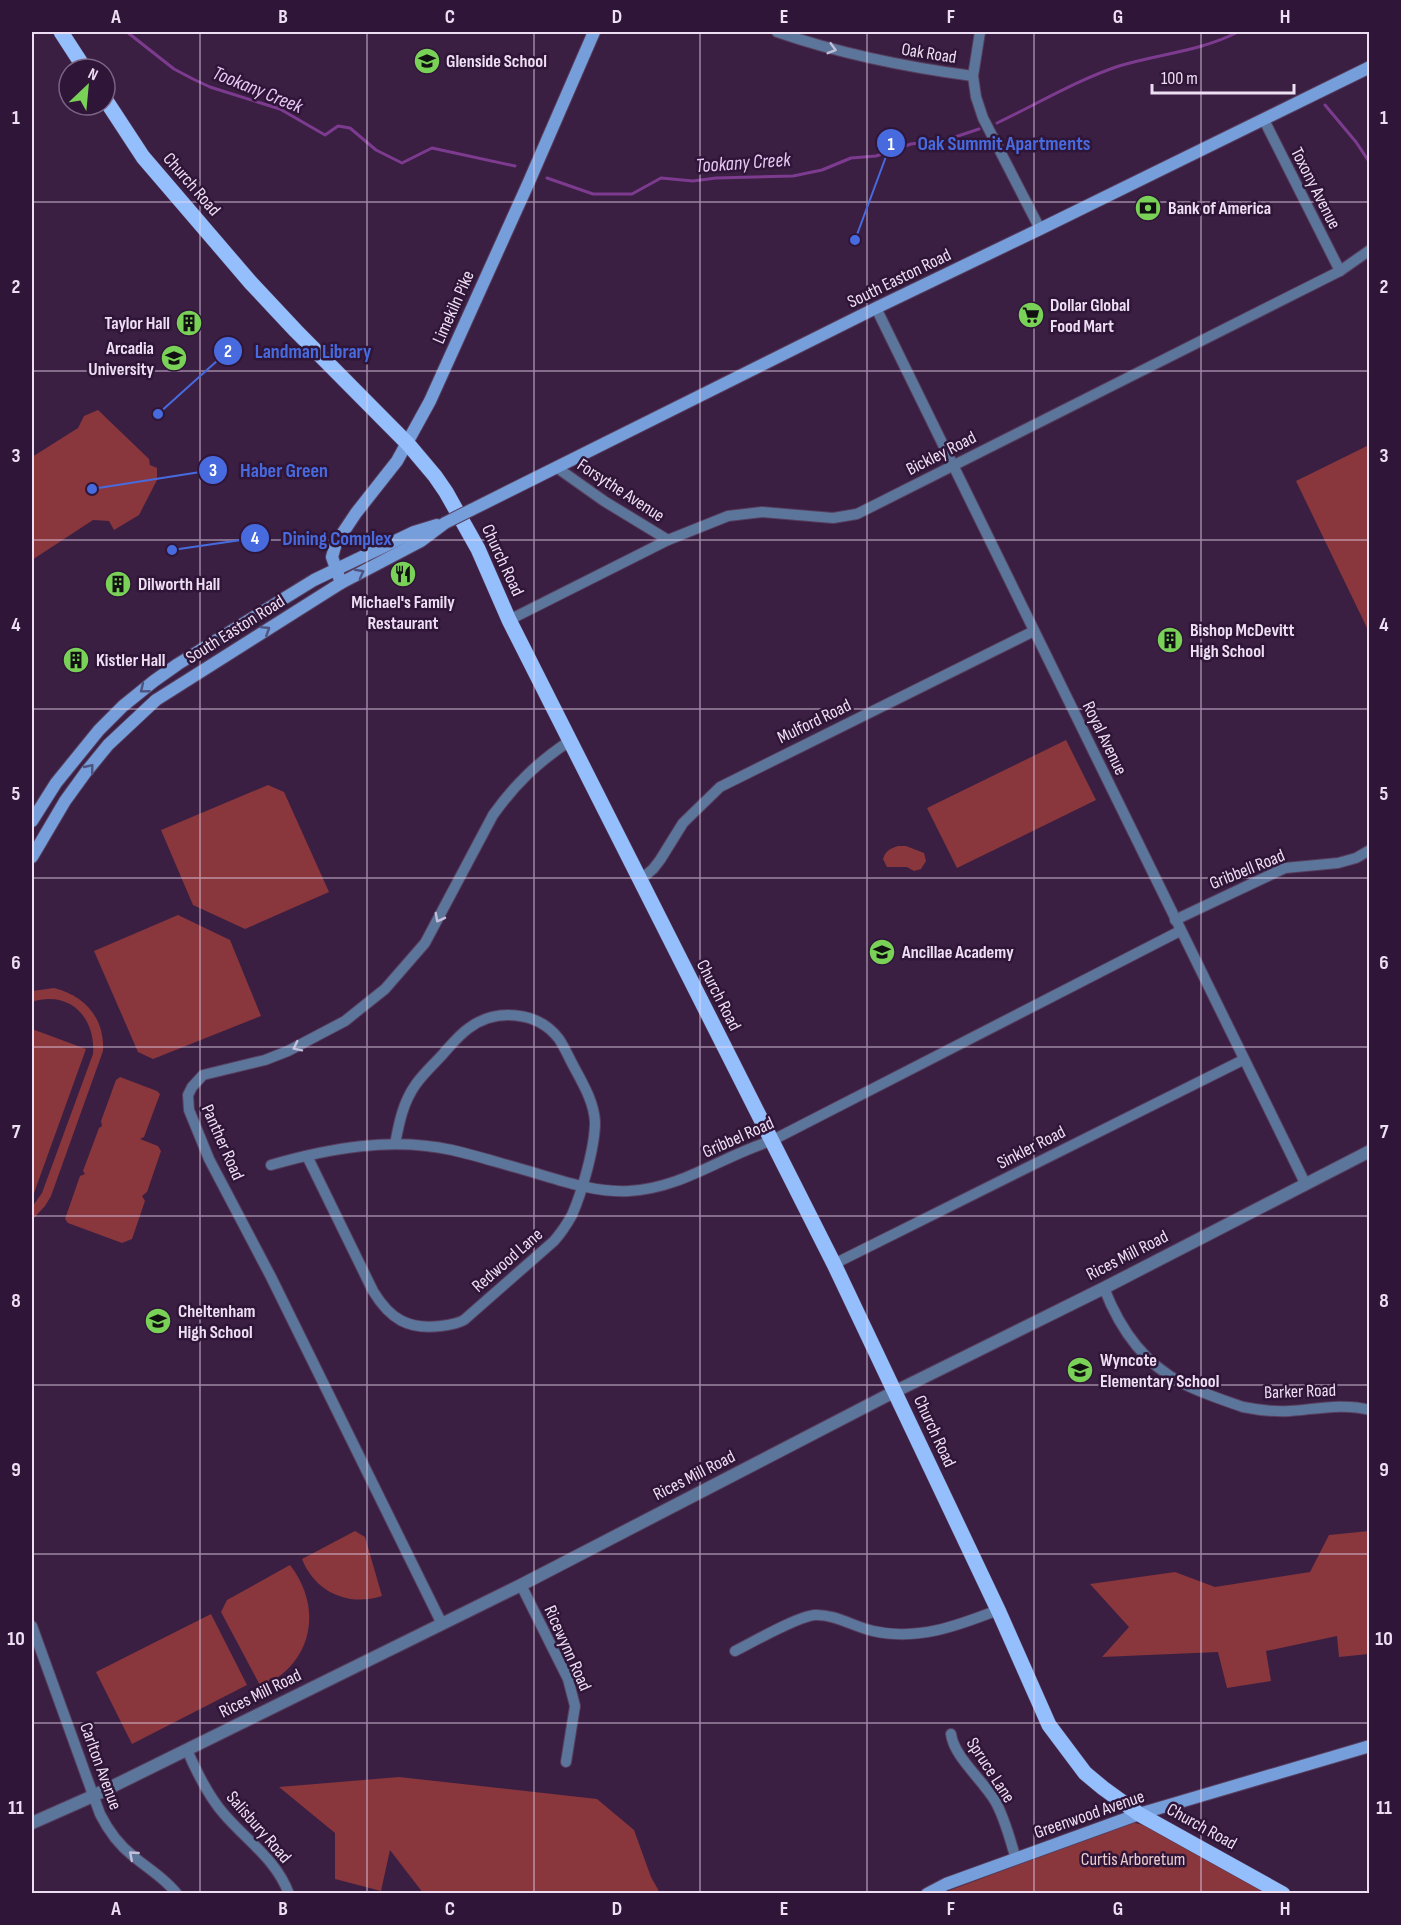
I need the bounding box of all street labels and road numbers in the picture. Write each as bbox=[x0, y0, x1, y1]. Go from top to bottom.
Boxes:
street label: Oak Road bbox=[900, 39, 958, 68]
street label: Toxony Avenue bbox=[1286, 144, 1345, 233]
street label: Church Road bbox=[159, 149, 225, 220]
street label: South Easton Road bbox=[844, 244, 954, 313]
street label: Limekiln Pike bbox=[428, 267, 479, 347]
street label: Bickley Road bbox=[903, 427, 980, 480]
street label: Forsythe Avenue bbox=[573, 454, 668, 526]
street label: Church Road bbox=[477, 521, 528, 599]
street label: South Easton Road bbox=[182, 591, 289, 668]
street label: Mulford Road bbox=[774, 695, 854, 748]
street label: Royal Avenue bbox=[1078, 698, 1131, 778]
street label: Gribbell Road bbox=[1207, 845, 1288, 894]
street label: Church Road bbox=[692, 956, 745, 1034]
street label: Panther Road bbox=[197, 1101, 249, 1183]
street label: Gribbel Road bbox=[699, 1112, 777, 1162]
street label: Sinkler Road bbox=[993, 1121, 1069, 1174]
street label: Redwood Lane bbox=[468, 1224, 547, 1297]
street label: Rices Mill Road bbox=[1083, 1226, 1172, 1285]
street label: Barker Road bbox=[1264, 1380, 1336, 1403]
street label: Church Road bbox=[909, 1392, 960, 1470]
street label: Rices Mill Road bbox=[650, 1446, 739, 1505]
street label: Ricewynn Road bbox=[539, 1602, 596, 1694]
street label: Rices Mill Road bbox=[216, 1665, 305, 1722]
street label: Carlton Avenue bbox=[75, 1720, 126, 1813]
street label: Spruce Lane bbox=[962, 1734, 1019, 1807]
street label: Greenwood Avenue bbox=[1031, 1786, 1147, 1843]
street label: Salisbury Road bbox=[222, 1787, 296, 1868]
street label: Church Road bbox=[1163, 1799, 1240, 1854]

